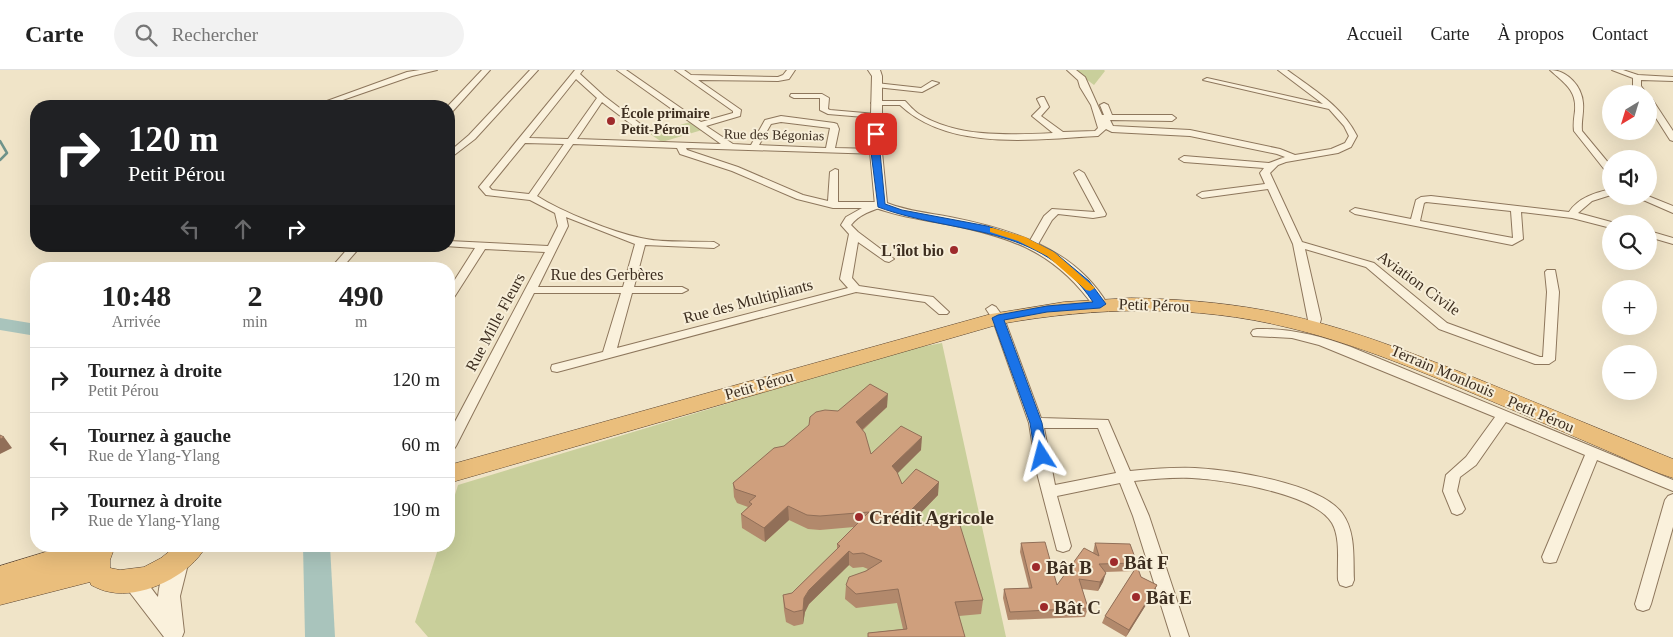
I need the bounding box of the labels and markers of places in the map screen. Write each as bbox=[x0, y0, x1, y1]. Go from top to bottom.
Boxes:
place label: École primaire Petit-Pérou bbox=[621, 105, 710, 137]
pin bbox=[855, 113, 897, 155]
marker: École primaire Petit-Pérou bbox=[605, 115, 617, 127]
place label: L'îlot bio bbox=[881, 242, 944, 259]
marker: L'îlot bio bbox=[948, 244, 960, 256]
place label: Crédit Agricole bbox=[869, 507, 994, 528]
marker: Crédit Agricole bbox=[853, 511, 865, 523]
place label: Bât F bbox=[1124, 552, 1169, 573]
marker: Bât F bbox=[1108, 556, 1120, 568]
place label: Bât B bbox=[1046, 557, 1092, 578]
marker: Bât B bbox=[1030, 561, 1042, 573]
place label: Bât E bbox=[1146, 587, 1192, 608]
marker: Bât E bbox=[1130, 591, 1142, 603]
place label: Bât C bbox=[1054, 597, 1101, 618]
marker: Bât C bbox=[1038, 601, 1050, 613]

